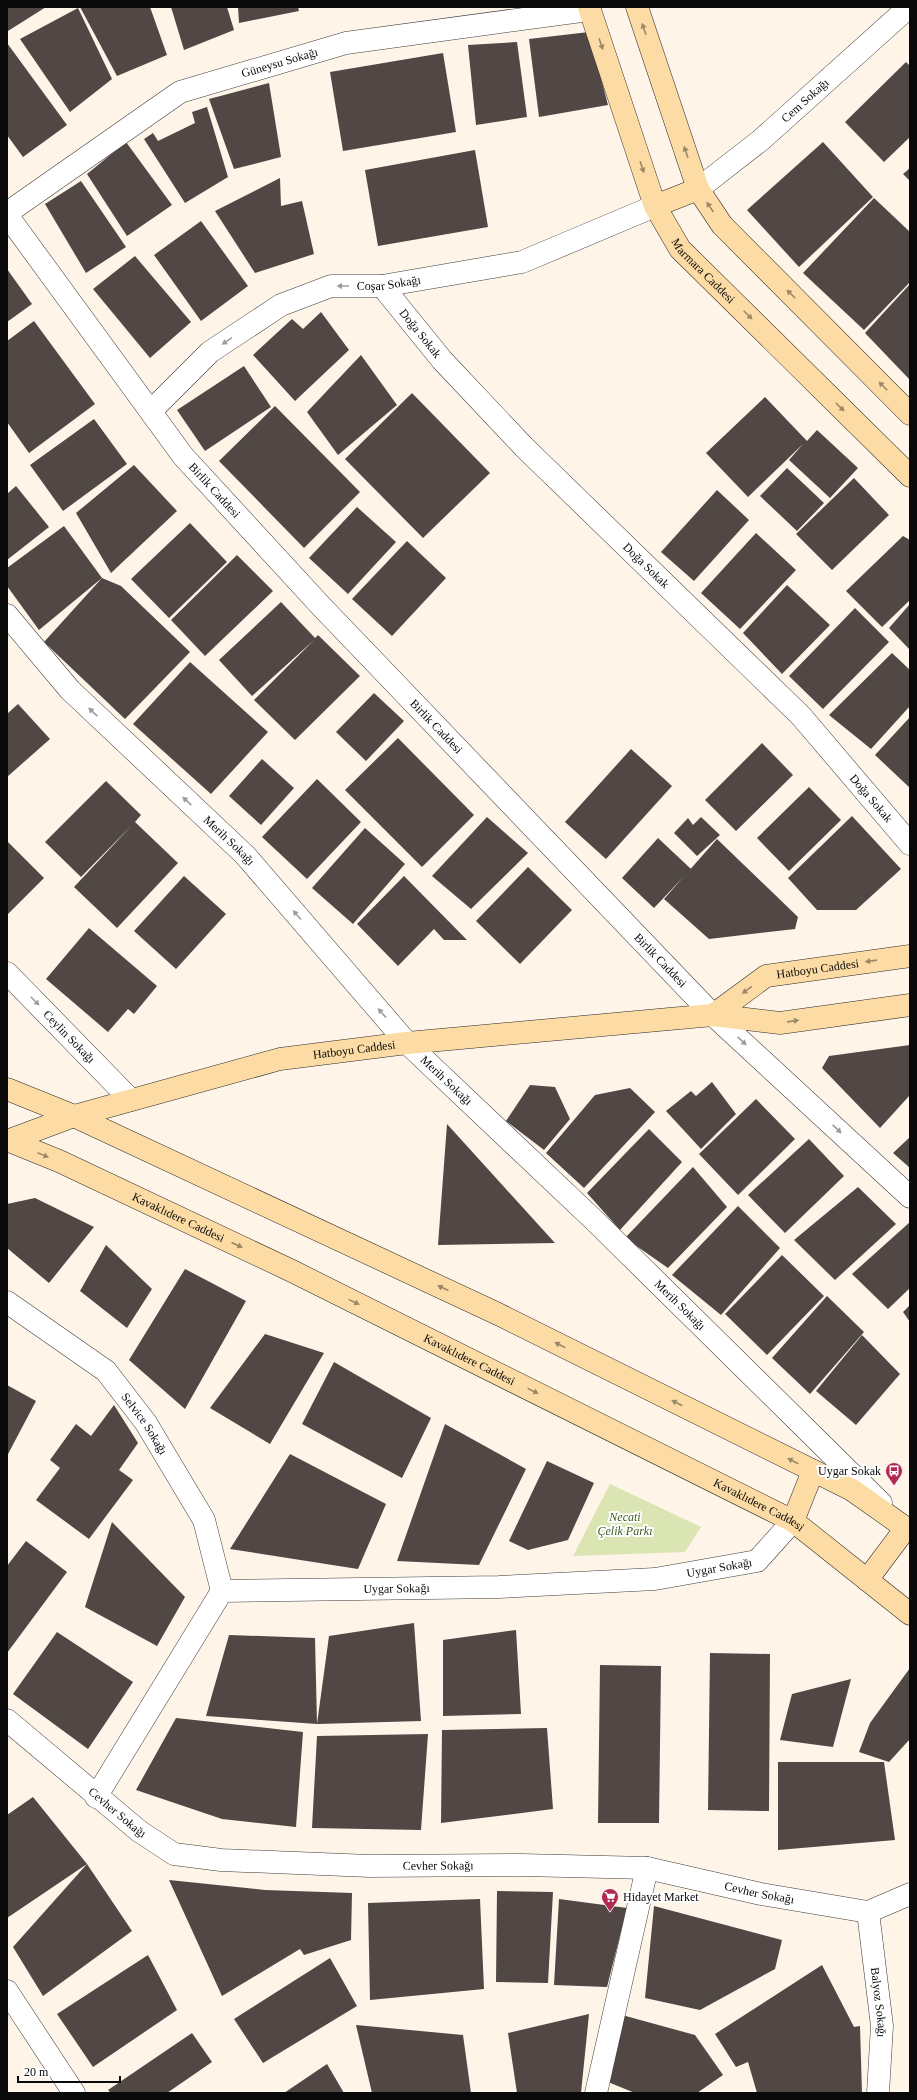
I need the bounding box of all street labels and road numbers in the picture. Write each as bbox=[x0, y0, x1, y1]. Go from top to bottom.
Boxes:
street label: Güneysu Sokağı bbox=[240, 45, 320, 80]
street label: Cem Sokağı bbox=[778, 75, 832, 125]
street label: Marmara Caddesi bbox=[668, 236, 738, 307]
street label: Coşar Sokağı bbox=[357, 272, 422, 293]
street label: Doğa Sokak bbox=[396, 306, 444, 361]
street label: Birlik Caddesi bbox=[186, 460, 244, 521]
street label: Doğa Sokak bbox=[620, 540, 672, 591]
street label: Birlik Caddesi bbox=[407, 696, 466, 757]
street label: Doğa Sokak bbox=[847, 771, 896, 825]
street label: Merih Sokağı bbox=[201, 813, 258, 869]
street label: Birlik Caddesi bbox=[631, 930, 690, 991]
street label: Hatboyu Caddesi bbox=[776, 956, 860, 981]
street label: Ceylin Sokağı bbox=[40, 1007, 99, 1067]
street label: Hatboyu Caddesi bbox=[312, 1037, 397, 1062]
street label: Merih Sokağı bbox=[418, 1053, 476, 1109]
street label: Kavaklıdere Caddesi bbox=[130, 1190, 227, 1245]
street label: Merih Sokağı bbox=[652, 1277, 709, 1333]
street label: Kavaklıdere Caddesi bbox=[421, 1331, 518, 1388]
street label: Selvice Sokağı bbox=[118, 1390, 171, 1458]
street label: Kavaklıdere Caddesi bbox=[711, 1476, 808, 1535]
street label: Uygar Sokağı bbox=[685, 1555, 754, 1580]
street label: Uygar Sokağı bbox=[363, 1581, 430, 1596]
street label: Cevher Sokağı bbox=[86, 1784, 149, 1841]
street label: Cevher Sokağı bbox=[403, 1858, 474, 1873]
street label: Cevher Sokağı bbox=[723, 1879, 796, 1907]
street label: Balyoz Sokağı bbox=[868, 1967, 889, 2038]

